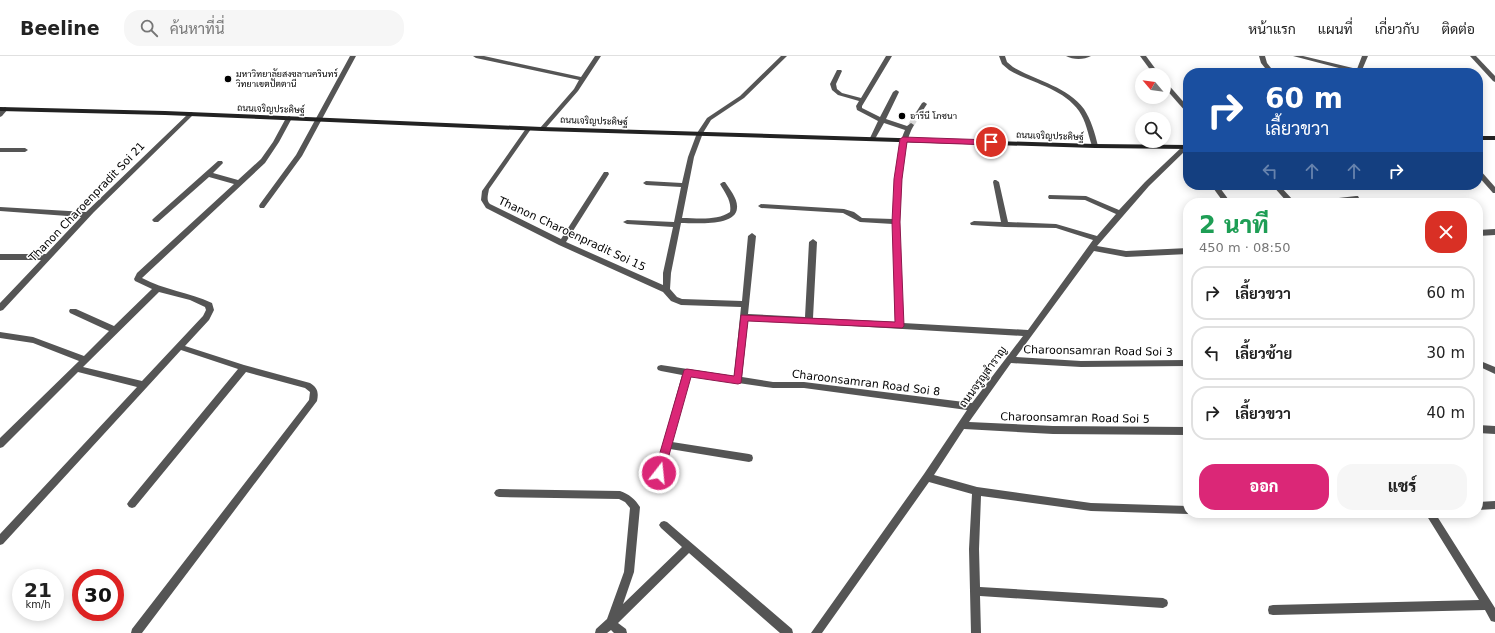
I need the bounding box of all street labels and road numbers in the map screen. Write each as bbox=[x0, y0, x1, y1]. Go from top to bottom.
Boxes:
street label: ถนนเจริญประดิษฐ์ bbox=[237, 102, 305, 116]
street label: ถนนเจริญประดิษฐ์ bbox=[560, 114, 628, 128]
street label: ถนนเจริญประดิษฐ์ bbox=[1016, 129, 1084, 143]
street label: Thanon Charoenpradit Soi 21 bbox=[26, 140, 148, 265]
street label: Thanon Charoenpradit Soi 15 bbox=[495, 194, 648, 274]
street label: ถนนจรูญสำราญ bbox=[956, 343, 1010, 411]
street label: Charoonsamran Road Soi 3 bbox=[1023, 343, 1173, 359]
street label: Charoonsamran Road Soi 8 bbox=[791, 367, 941, 399]
street label: Charoonsamran Road Soi 5 bbox=[1000, 410, 1150, 426]

